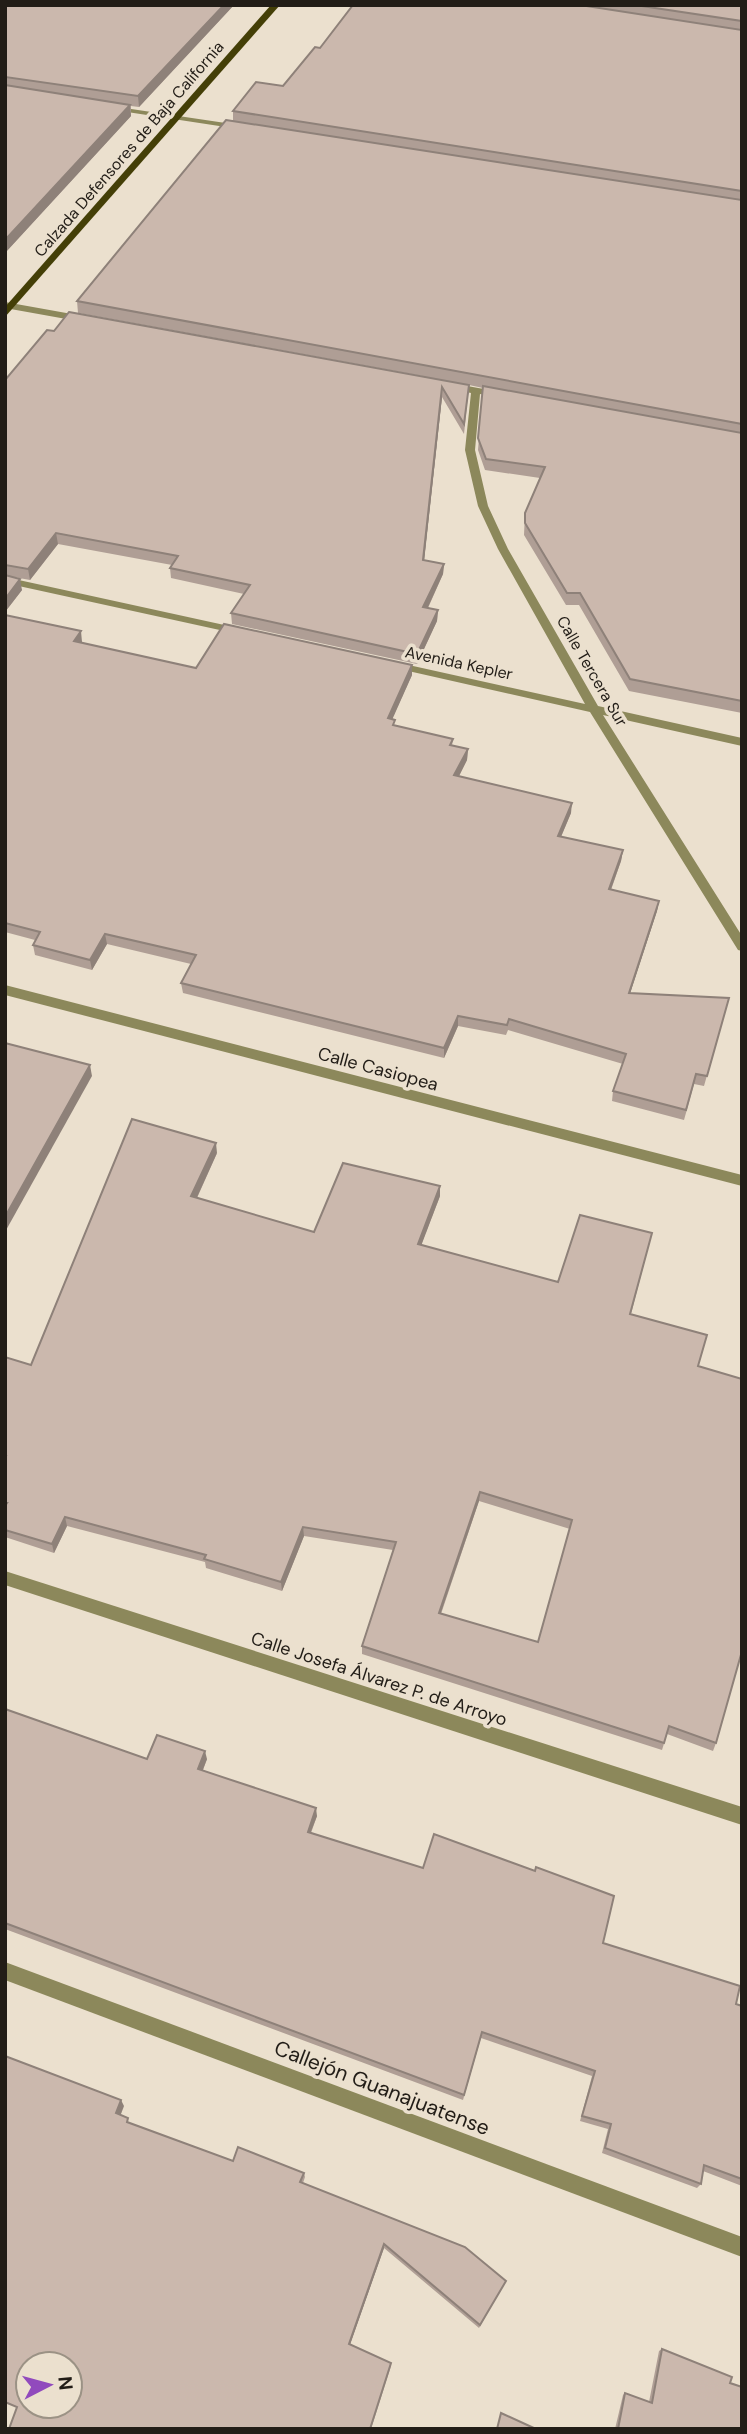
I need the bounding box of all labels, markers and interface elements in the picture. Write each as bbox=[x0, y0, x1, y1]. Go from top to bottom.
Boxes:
street label: Calzada Defensores de Baja California bbox=[29, 37, 229, 261]
street label: Calle Tercera Sur bbox=[552, 612, 632, 730]
street label: Avenida Kepler bbox=[403, 641, 515, 685]
street label: Calle Casiopea bbox=[315, 1041, 441, 1097]
street label: Calle Josefa Álvarez P. de Arroyo bbox=[248, 1626, 510, 1732]
street label: Callejón Guanajuatense bbox=[270, 2034, 494, 2142]
north arrow bbox=[14, 2350, 84, 2420]
text: N bbox=[52, 2375, 79, 2391]

